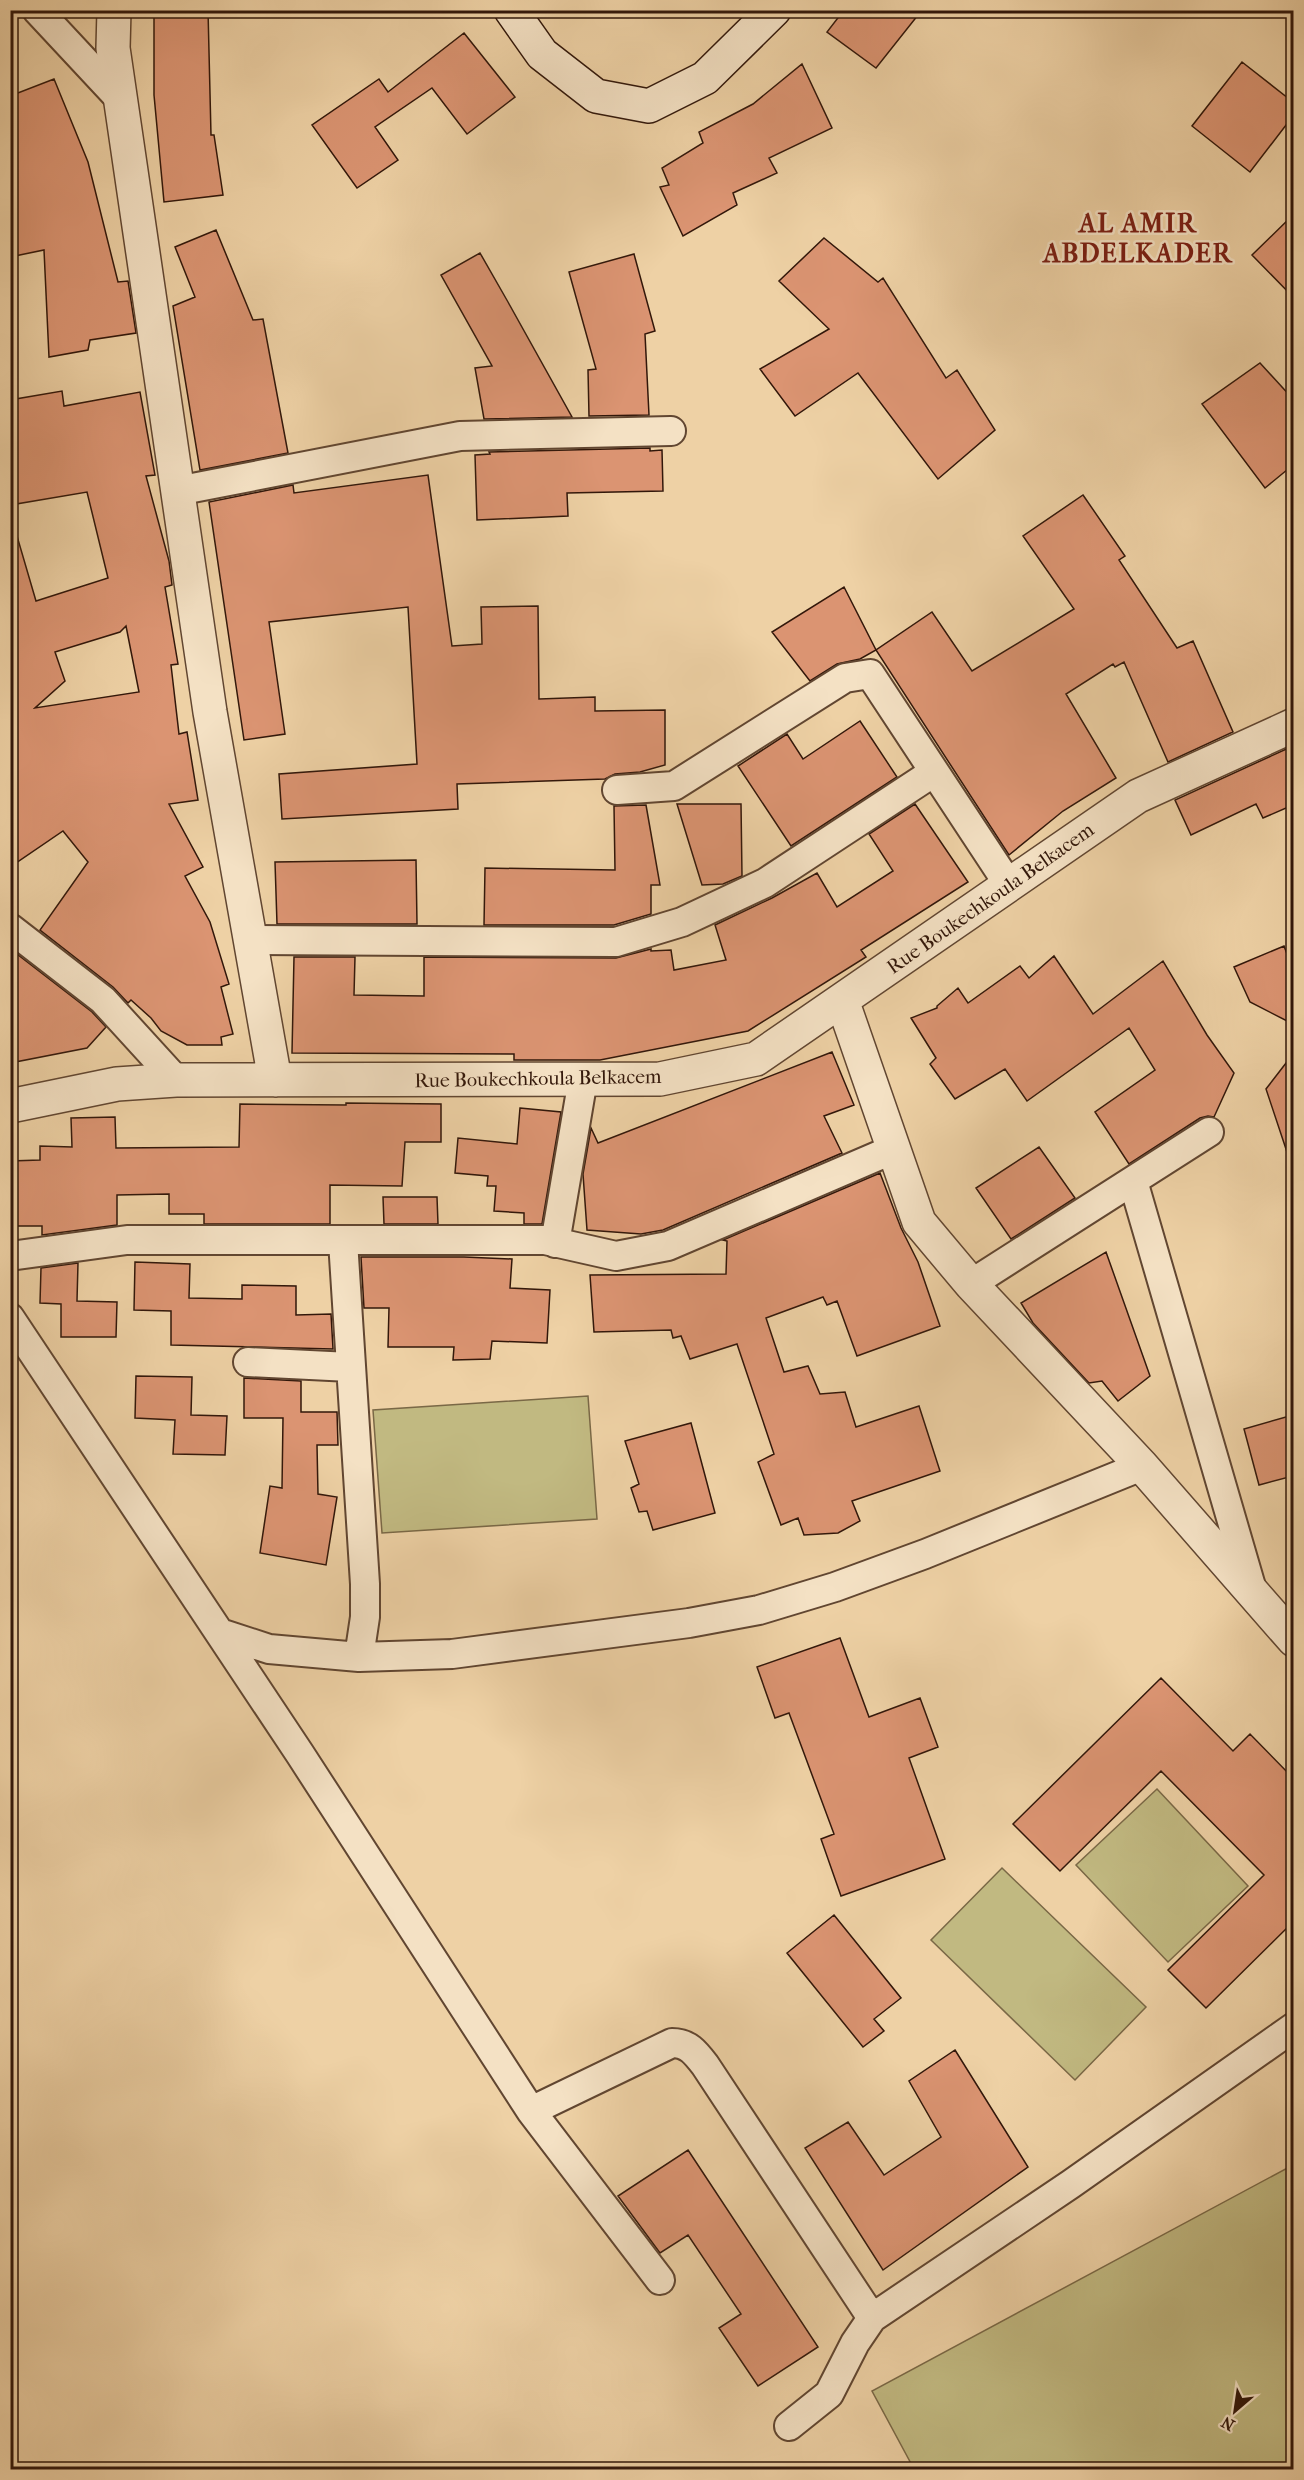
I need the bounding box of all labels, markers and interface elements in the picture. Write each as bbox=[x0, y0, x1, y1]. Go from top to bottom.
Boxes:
district label: AL AMIR ABDELKADER bbox=[1041, 208, 1233, 269]
street label: Rue Boukechkoula Belkacem bbox=[882, 818, 1098, 979]
street label: Rue Boukechkoula Belkacem bbox=[414, 1065, 662, 1092]
north arrow bbox=[1205, 2381, 1265, 2441]
text: N bbox=[1217, 2412, 1238, 2435]

